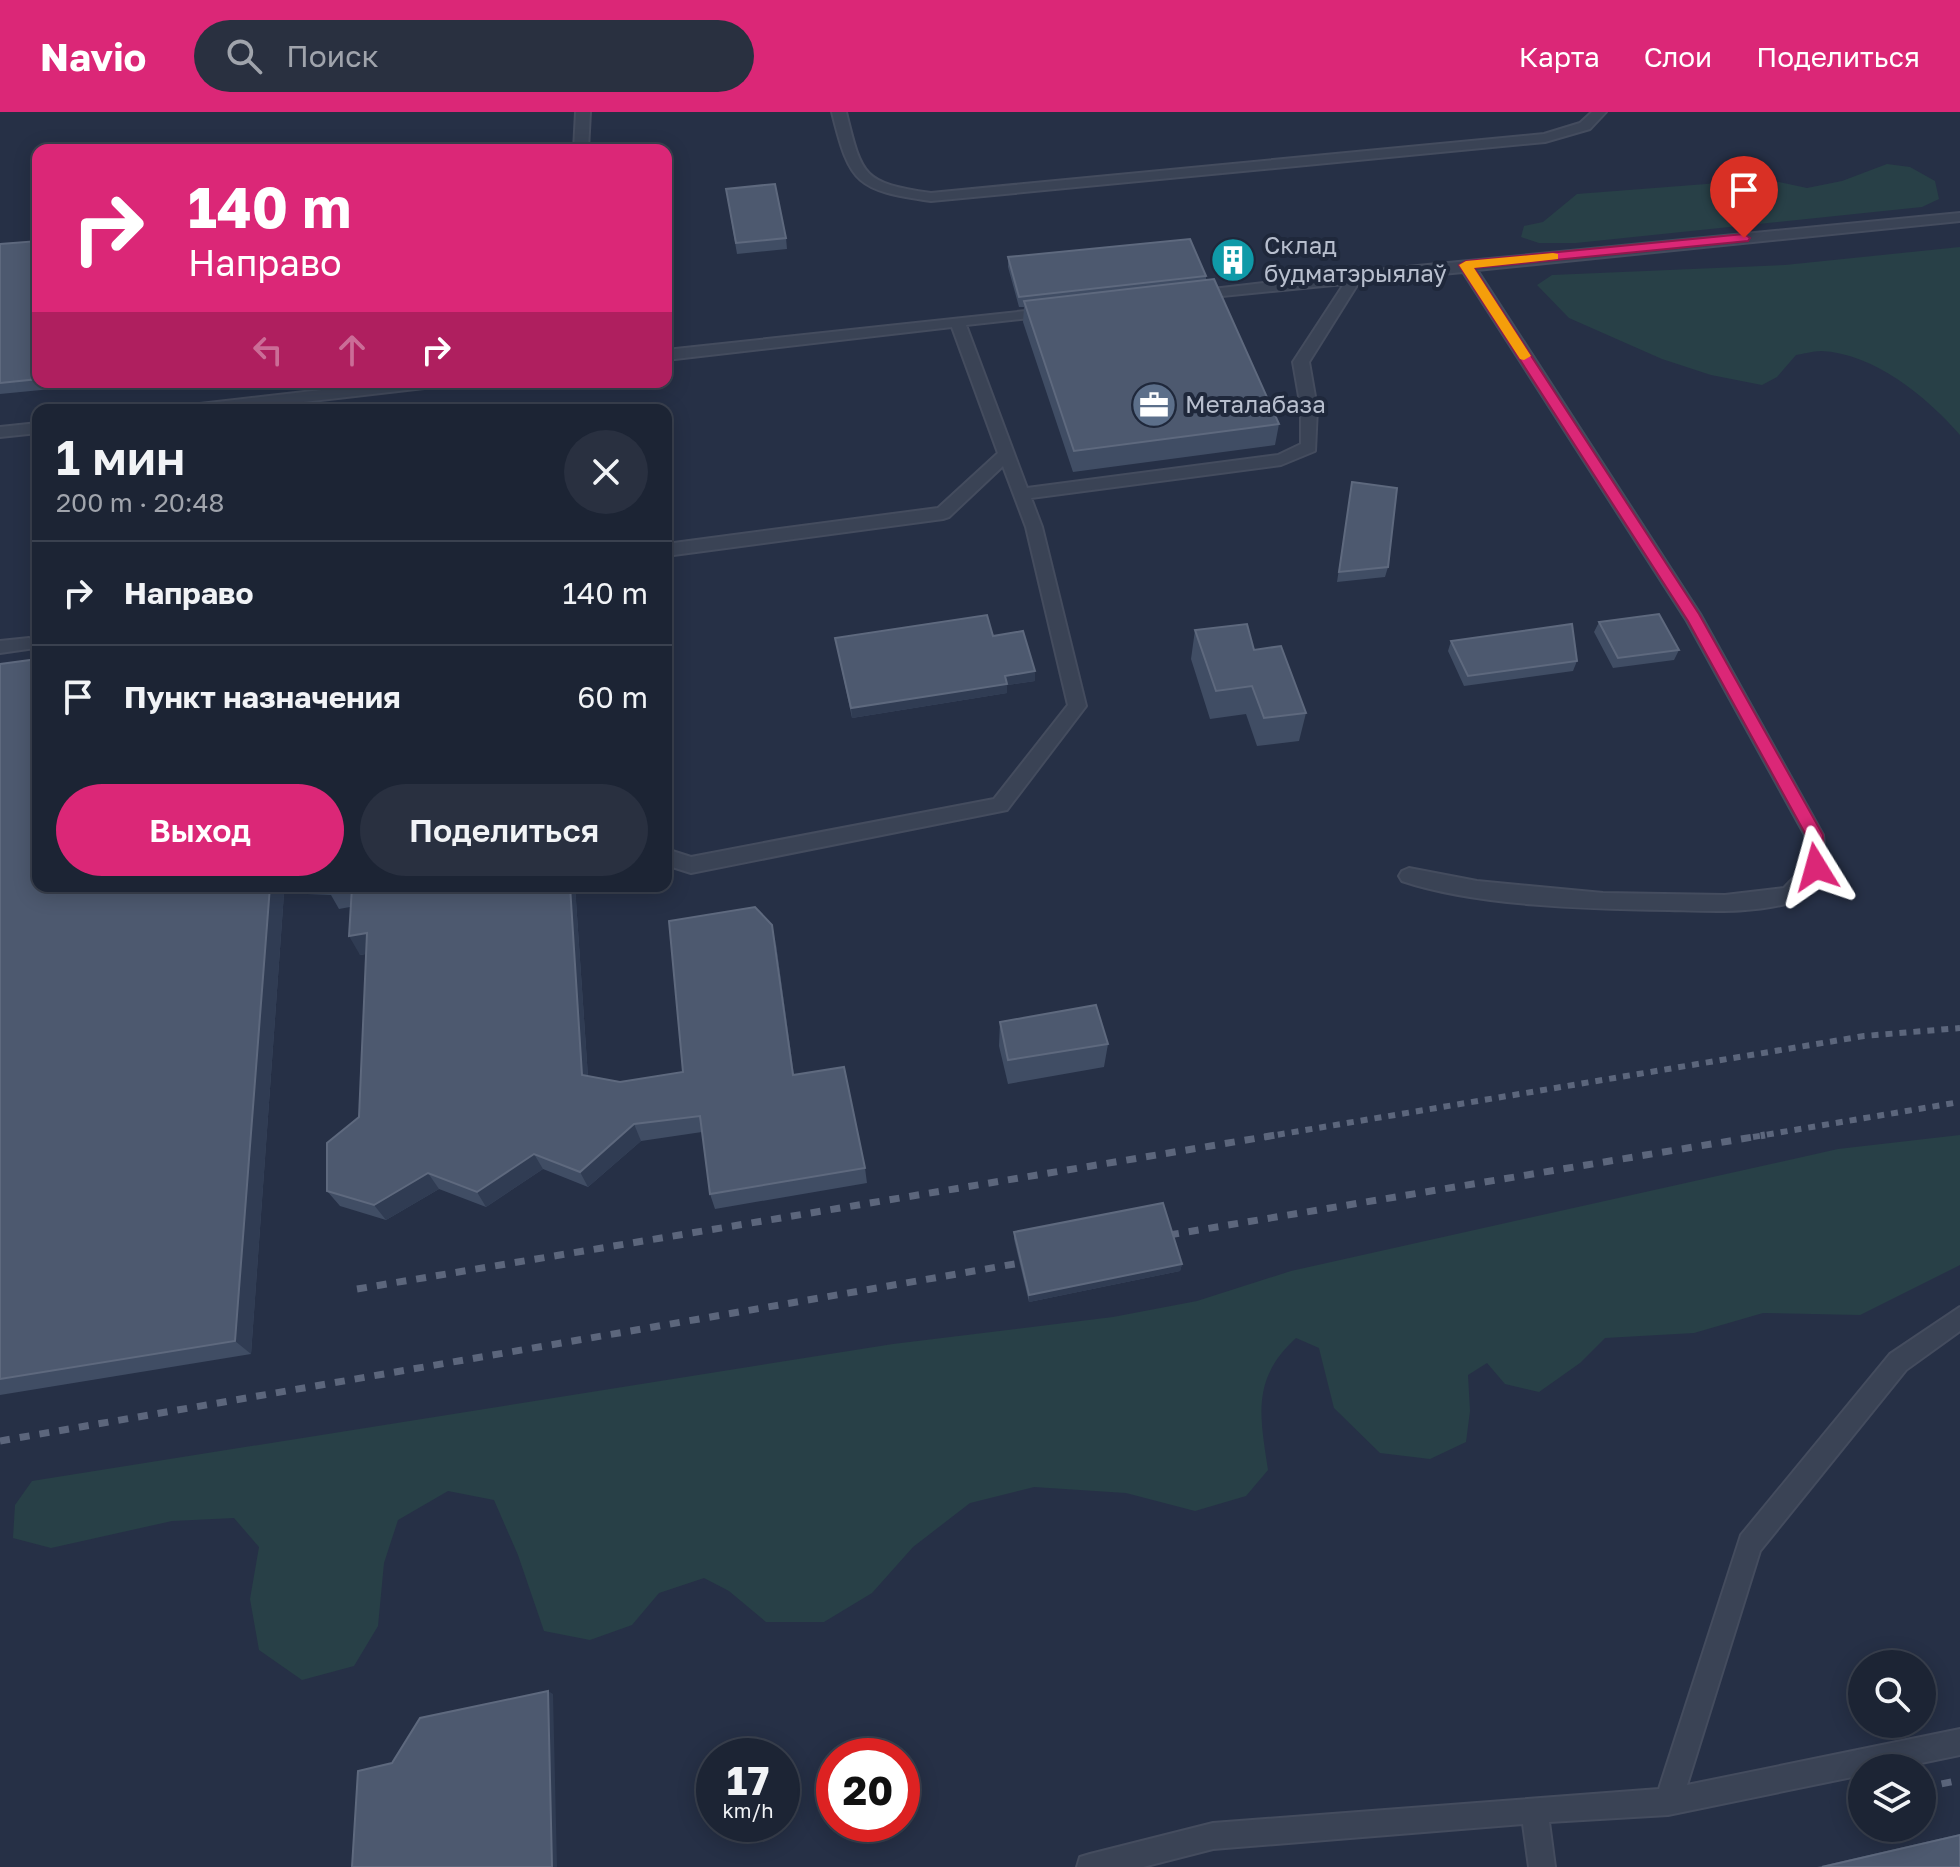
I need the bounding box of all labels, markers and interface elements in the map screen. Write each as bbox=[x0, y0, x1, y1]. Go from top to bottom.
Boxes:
search box bbox=[194, 20, 754, 92]
text: Navio bbox=[40, 34, 146, 79]
icon: search bbox=[222, 34, 266, 78]
text: Поиск bbox=[286, 38, 379, 74]
text: Карта bbox=[1519, 40, 1600, 73]
text: Слои bbox=[1644, 40, 1712, 73]
text: Поделиться bbox=[1756, 40, 1920, 73]
pin bbox=[1710, 156, 1778, 238]
icon: arrive bbox=[1722, 168, 1766, 212]
text: 140 m bbox=[188, 173, 351, 240]
icon: right bbox=[56, 176, 160, 280]
place label: Склад будматэрыялаў bbox=[1264, 230, 1447, 287]
building icon: Склад будматэрыялаў bbox=[1209, 236, 1257, 284]
text: Направо bbox=[188, 241, 342, 284]
icon: left bbox=[246, 328, 290, 372]
icon: ahead bbox=[330, 328, 374, 372]
icon: right bbox=[414, 328, 458, 372]
office icon: Металабаза bbox=[1130, 381, 1178, 429]
place label: Металабаза bbox=[1185, 389, 1326, 418]
text: 1 мин bbox=[56, 428, 185, 486]
button: close bbox=[564, 430, 648, 514]
text: 200 m · 20:48 bbox=[56, 487, 224, 518]
icon: right bbox=[56, 571, 100, 615]
text: Направо bbox=[124, 575, 253, 611]
text: 140 m bbox=[563, 575, 648, 611]
icon: arrive bbox=[56, 675, 100, 719]
text: Пункт назначения bbox=[124, 679, 401, 715]
text: 60 m bbox=[577, 679, 648, 715]
button: Выход bbox=[56, 784, 344, 876]
button: Поделиться bbox=[360, 784, 648, 876]
position arrow bbox=[1774, 825, 1858, 909]
map controls bbox=[1848, 1650, 1936, 1842]
button: search bbox=[1848, 1650, 1936, 1738]
speed limit sign: 20 bbox=[816, 1738, 920, 1842]
button: layers bbox=[1848, 1754, 1936, 1842]
text: 17 bbox=[727, 1756, 769, 1804]
text: km/h bbox=[723, 1798, 773, 1822]

